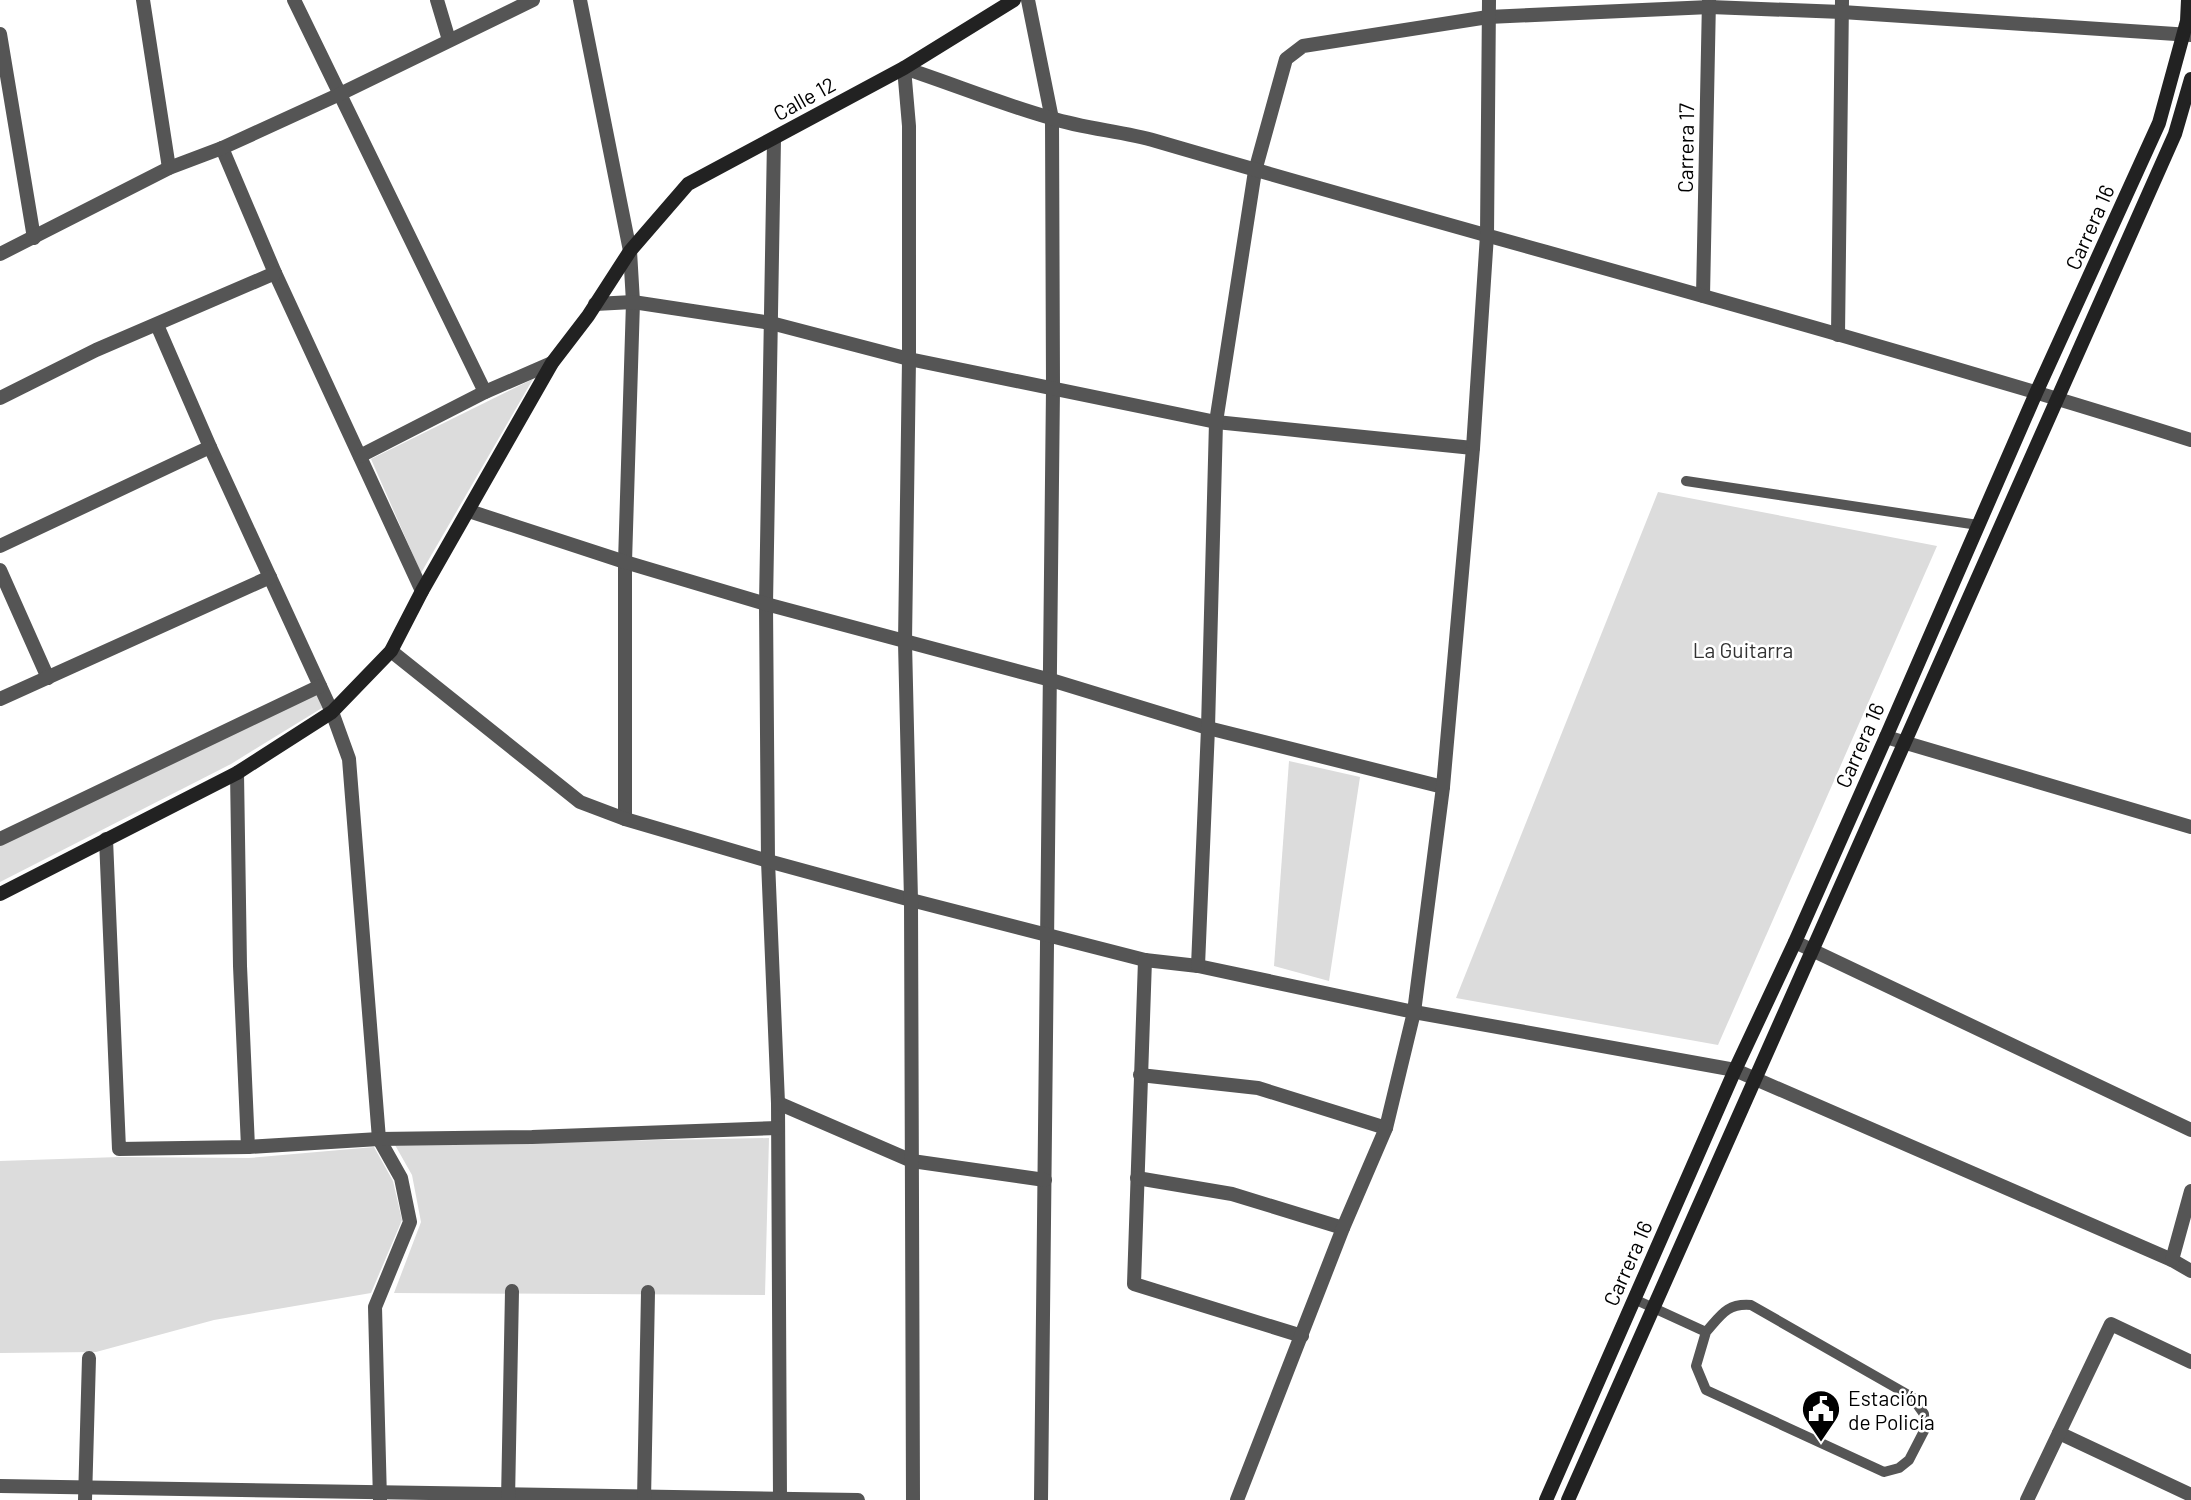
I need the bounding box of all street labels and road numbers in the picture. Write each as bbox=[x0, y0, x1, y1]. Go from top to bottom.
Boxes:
street label: Calle 12 bbox=[769, 71, 839, 125]
street label: Carrera 17 bbox=[1672, 103, 1698, 193]
street label: Carrera 16 bbox=[2059, 181, 2119, 273]
street label: Carrera 16 bbox=[1829, 699, 1889, 791]
street label: Carrera 16 bbox=[1597, 1217, 1657, 1309]

